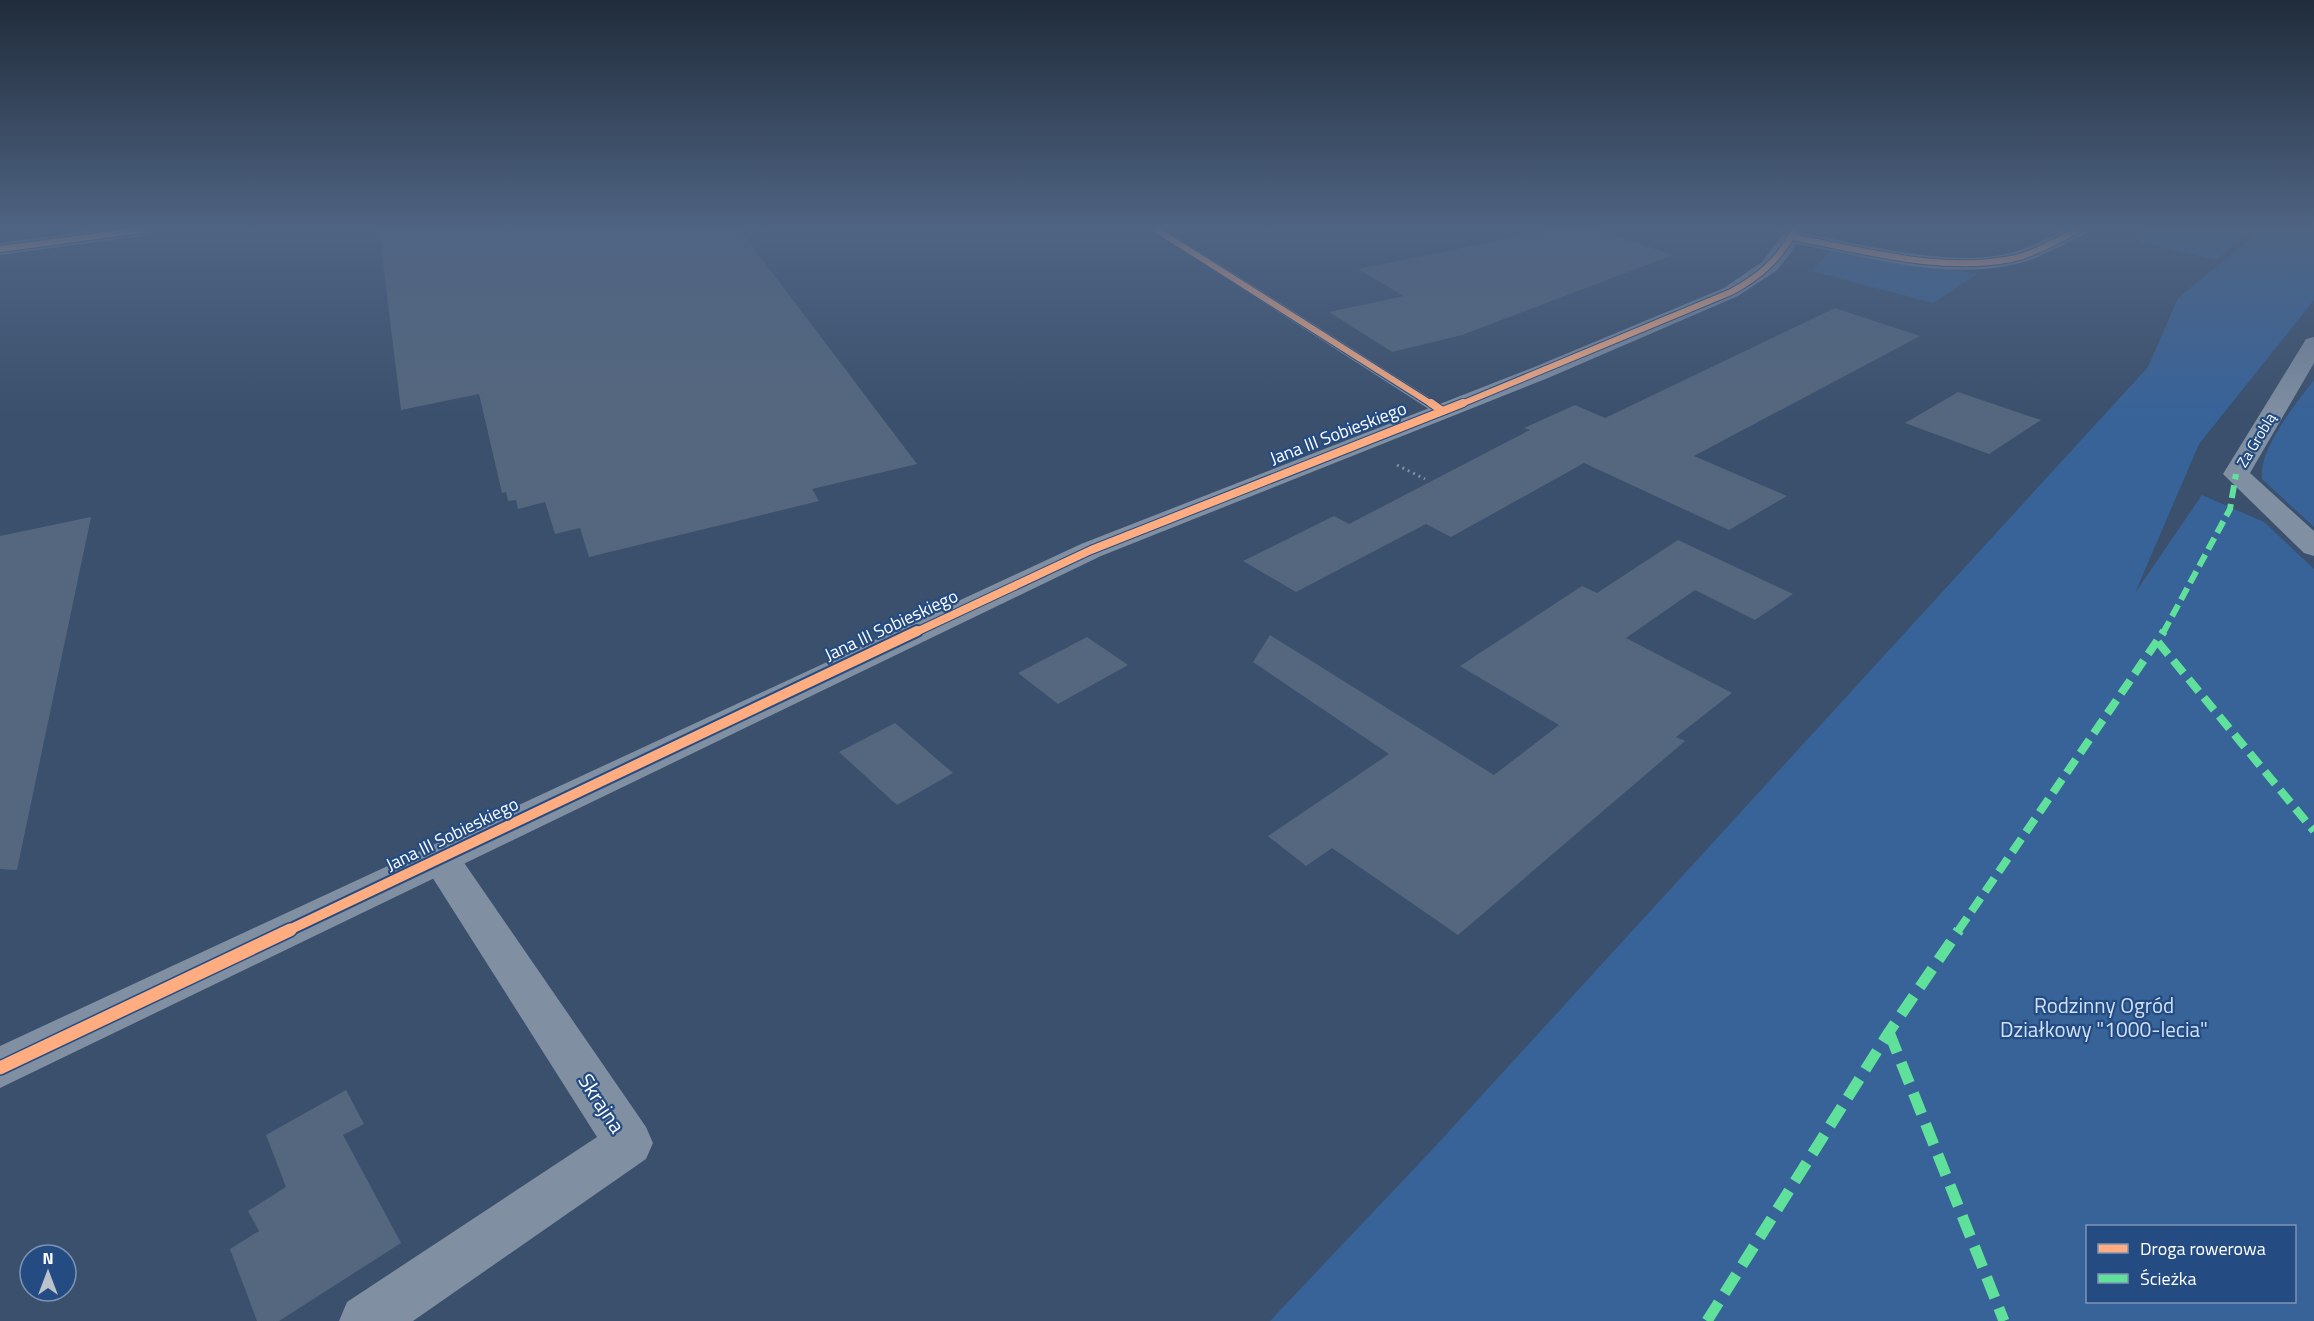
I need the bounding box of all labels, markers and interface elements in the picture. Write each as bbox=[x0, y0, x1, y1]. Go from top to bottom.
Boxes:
street label: Jana III Sobieskiego bbox=[1266, 394, 1410, 472]
street label: Za Groblą bbox=[2231, 408, 2282, 472]
street label: Jana III Sobieskiego bbox=[820, 582, 962, 668]
street label: Jana III Sobieskiego bbox=[381, 790, 523, 878]
park label: Rodzinny Ogród Działkowy "1000-lecia" bbox=[2000, 989, 2208, 1045]
street label: Skrajna bbox=[571, 1067, 634, 1140]
legend bbox=[2086, 1225, 2296, 1303]
text: Droga rowerowa bbox=[2140, 1235, 2266, 1262]
north arrow bbox=[18, 1243, 78, 1303]
text: N bbox=[42, 1246, 54, 1270]
text: Ścieżka bbox=[2140, 1265, 2196, 1292]

